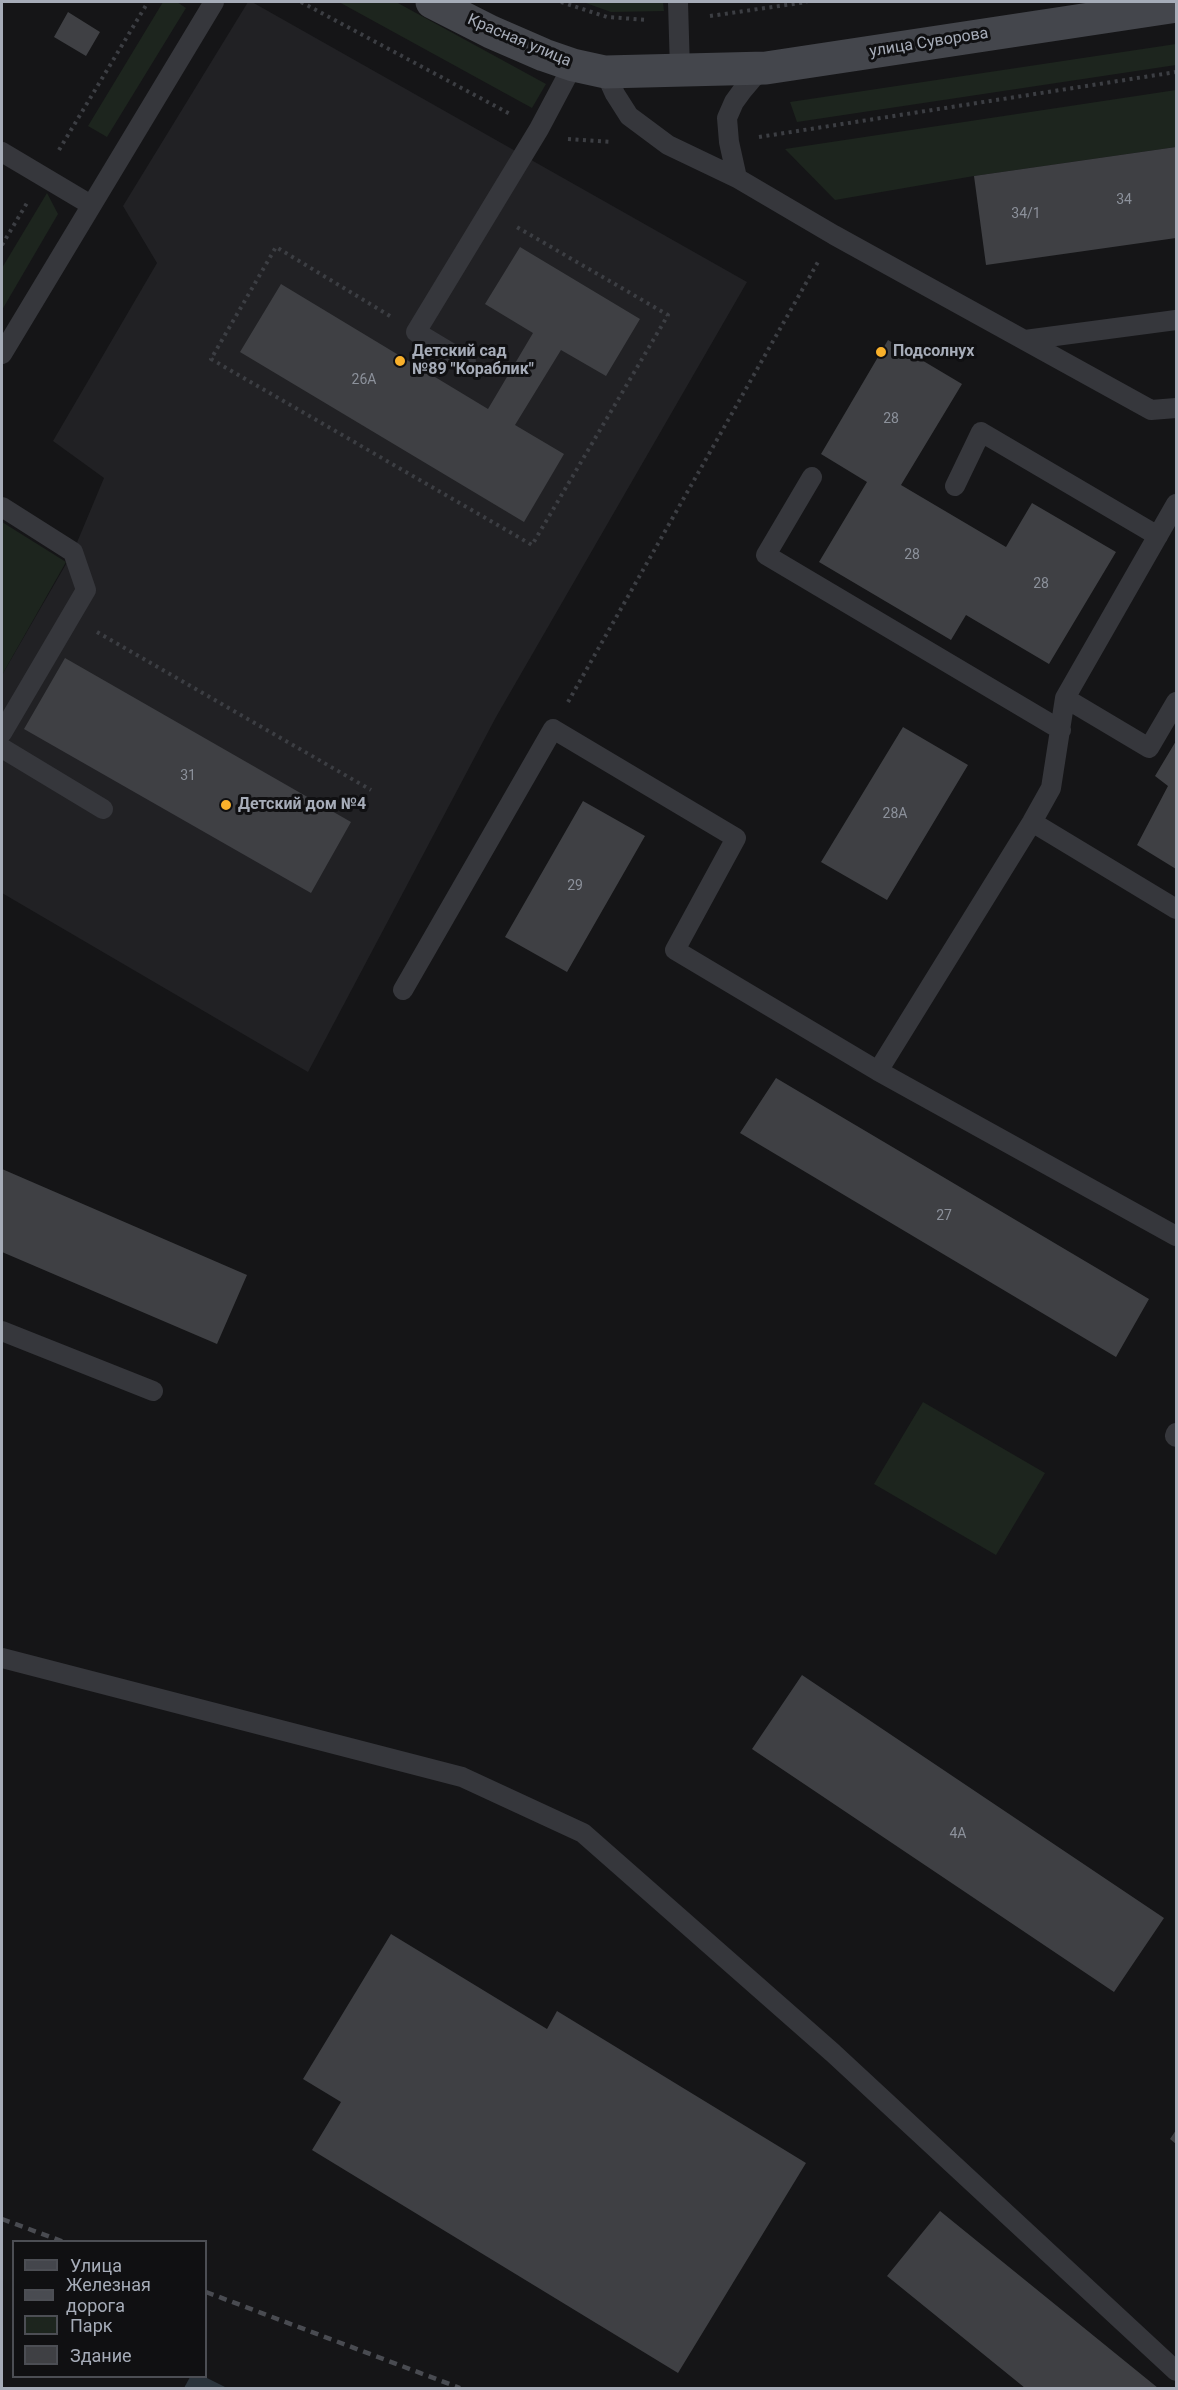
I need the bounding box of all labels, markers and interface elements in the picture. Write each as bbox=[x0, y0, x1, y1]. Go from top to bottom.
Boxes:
street label: Красная улица bbox=[464, 11, 574, 71]
street label: улица Суворова bbox=[868, 24, 990, 62]
house number: 34 bbox=[1116, 192, 1132, 208]
house number: 34/1 bbox=[1011, 206, 1041, 222]
place label: Детский сад №89 "Кораблик" bbox=[412, 342, 534, 380]
place label: Подсолнух bbox=[893, 342, 974, 362]
marker: Подсолнух bbox=[874, 345, 888, 359]
marker: Детский сад №89 "Кораблик" bbox=[393, 354, 407, 368]
house number: 26А bbox=[352, 372, 376, 388]
house number: 28 bbox=[883, 411, 899, 427]
house number: 28 bbox=[904, 547, 920, 563]
house number: 28 bbox=[1033, 576, 1049, 592]
house number: 31 bbox=[180, 768, 196, 784]
place label: Детский дом №4 bbox=[238, 795, 366, 815]
marker: Детский дом №4 bbox=[219, 798, 233, 812]
house number: 28А bbox=[883, 806, 907, 822]
house number: 29 bbox=[567, 878, 583, 894]
house number: 27 bbox=[936, 1208, 952, 1224]
house number: 4А bbox=[949, 1826, 967, 1842]
legend bbox=[12, 2240, 207, 2378]
text: Улица bbox=[70, 2255, 122, 2276]
text: Железная дорога bbox=[66, 2274, 151, 2316]
text: Парк bbox=[70, 2315, 112, 2336]
text: Здание bbox=[70, 2345, 132, 2366]

